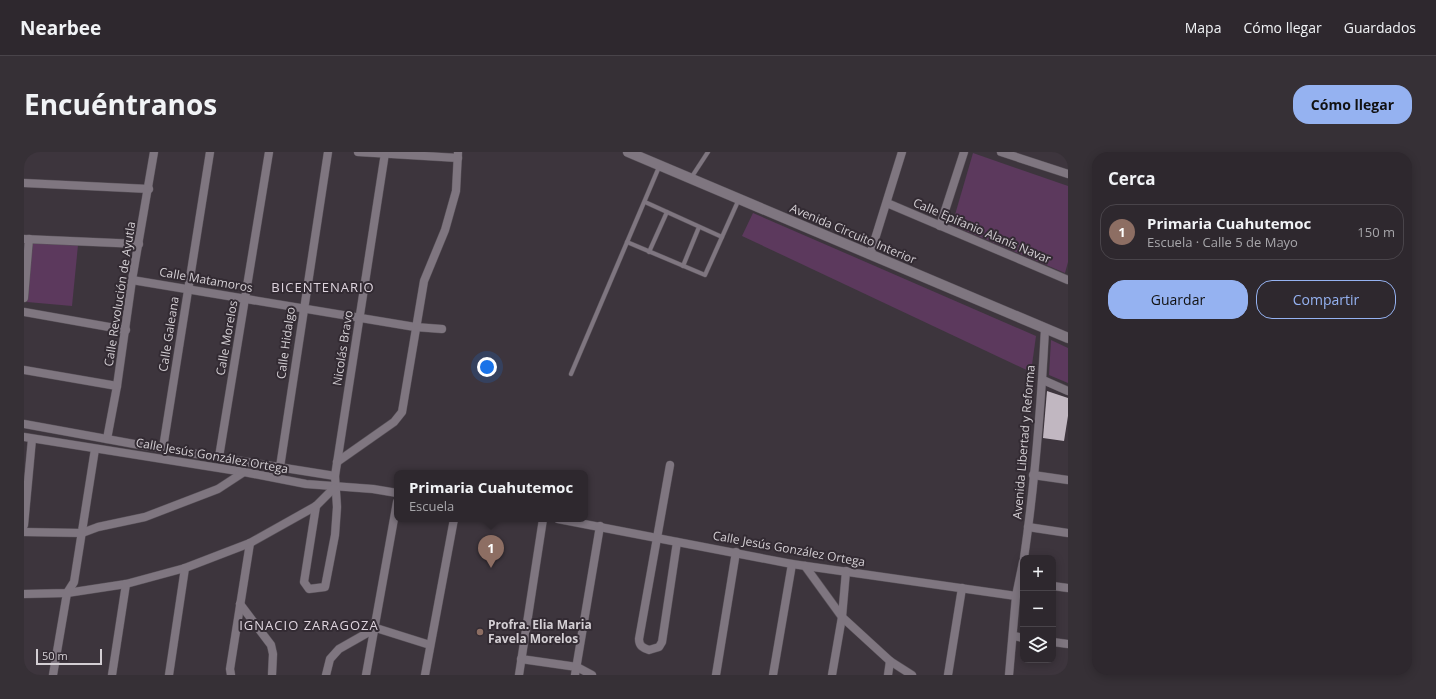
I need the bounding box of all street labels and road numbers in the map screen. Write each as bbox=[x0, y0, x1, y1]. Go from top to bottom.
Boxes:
street label: Calle Epifanio Alanís Navar bbox=[911, 194, 1054, 267]
street label: Avenida Circuito Interior bbox=[787, 199, 919, 268]
street label: Calle Revolución de Ayutla bbox=[100, 220, 139, 368]
street label: Calle Matamoros bbox=[158, 263, 254, 296]
street label: Calle Galeana bbox=[154, 295, 183, 373]
street label: Calle Morelos bbox=[212, 299, 242, 377]
street label: Calle Hidalgo bbox=[272, 306, 299, 380]
street label: Nicolás Bravo bbox=[328, 309, 357, 387]
street label: Avenida Libertad y Reforma bbox=[1008, 364, 1039, 520]
street label: Calle Jesús González Ortega bbox=[135, 434, 290, 477]
street label: Calle Jesús González Ortega bbox=[712, 527, 867, 570]

